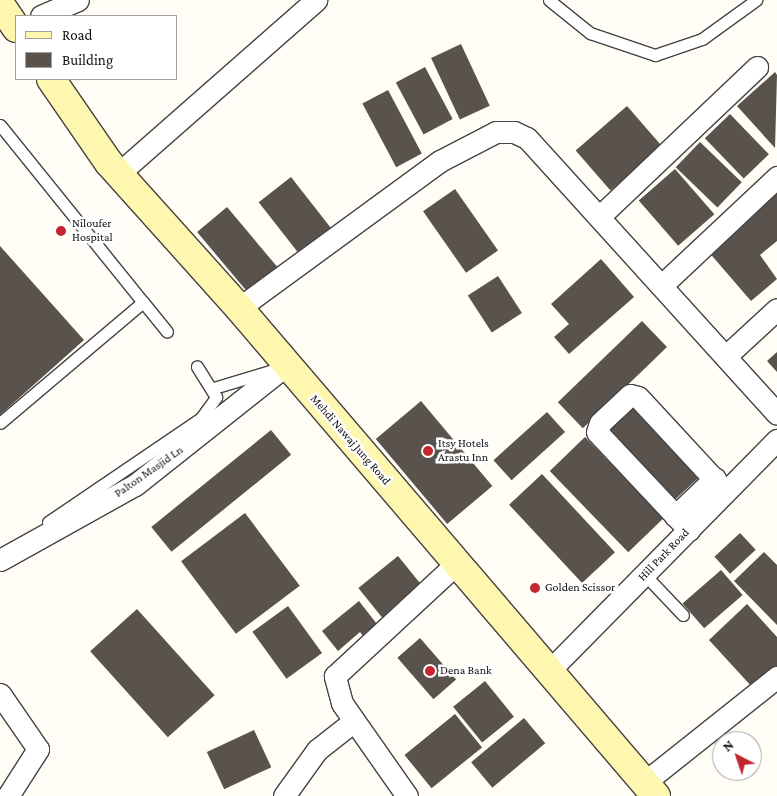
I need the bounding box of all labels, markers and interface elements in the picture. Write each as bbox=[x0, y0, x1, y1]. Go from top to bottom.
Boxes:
legend bbox=[15, 15, 178, 80]
text: Road bbox=[62, 27, 92, 43]
text: Building bbox=[62, 52, 113, 68]
place label: Niloufer Hospital bbox=[72, 217, 113, 245]
marker: Niloufer Hospital bbox=[54, 224, 68, 238]
street label: Mehdi Nawaj Jung Road bbox=[307, 392, 393, 488]
place label: Itsy Hotels Arastu Inn bbox=[438, 437, 489, 465]
street label: Palton Masjid Ln bbox=[112, 443, 186, 501]
marker: Itsy Hotels Arastu Inn bbox=[422, 445, 434, 457]
street label: Hill Park Road bbox=[635, 526, 693, 584]
place label: Golden Scissor bbox=[545, 581, 615, 595]
marker: Golden Scissor bbox=[529, 582, 541, 594]
place label: Dena Bank bbox=[440, 664, 492, 678]
marker: Dena Bank bbox=[424, 665, 436, 677]
north arrow bbox=[712, 731, 762, 781]
text: N bbox=[719, 736, 737, 755]

